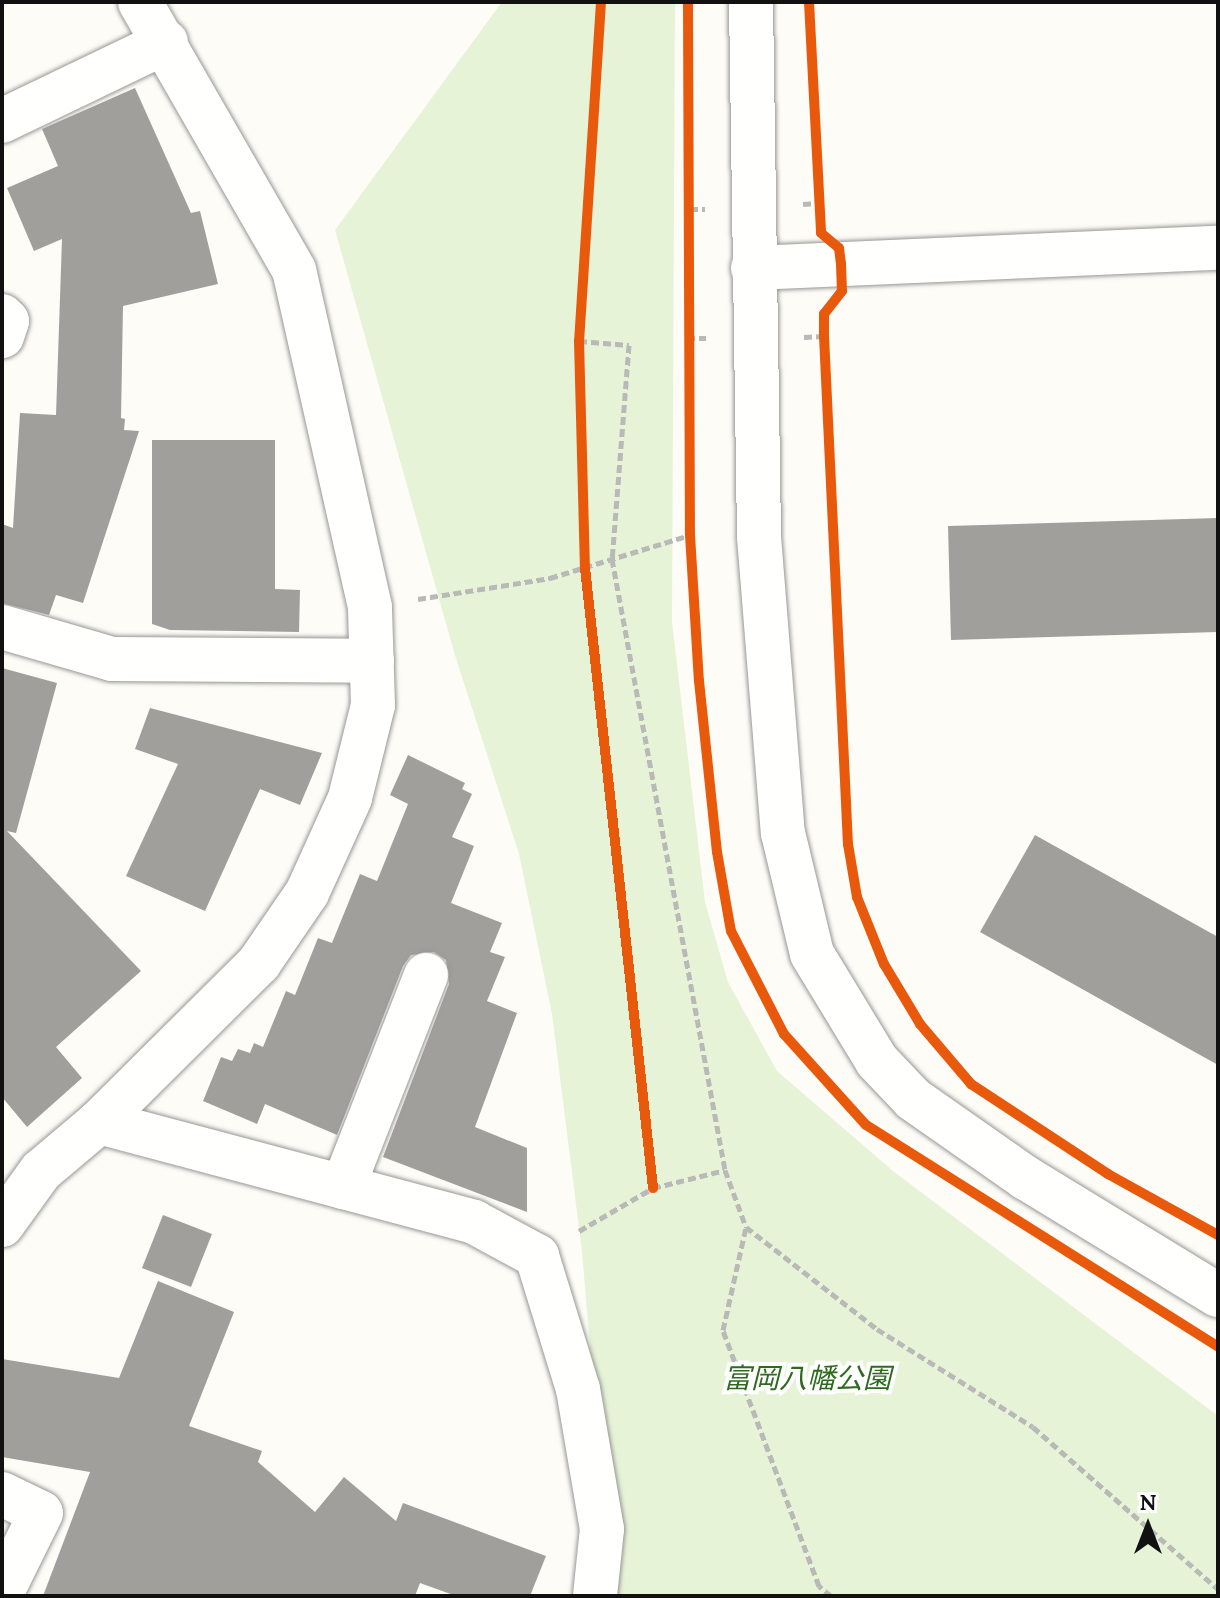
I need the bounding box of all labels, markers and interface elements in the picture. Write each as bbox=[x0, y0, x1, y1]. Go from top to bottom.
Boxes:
park label: 富岡八幡公園 bbox=[723, 1361, 891, 1395]
north arrow bbox=[1108, 1486, 1188, 1566]
text: N bbox=[1139, 1488, 1157, 1516]

